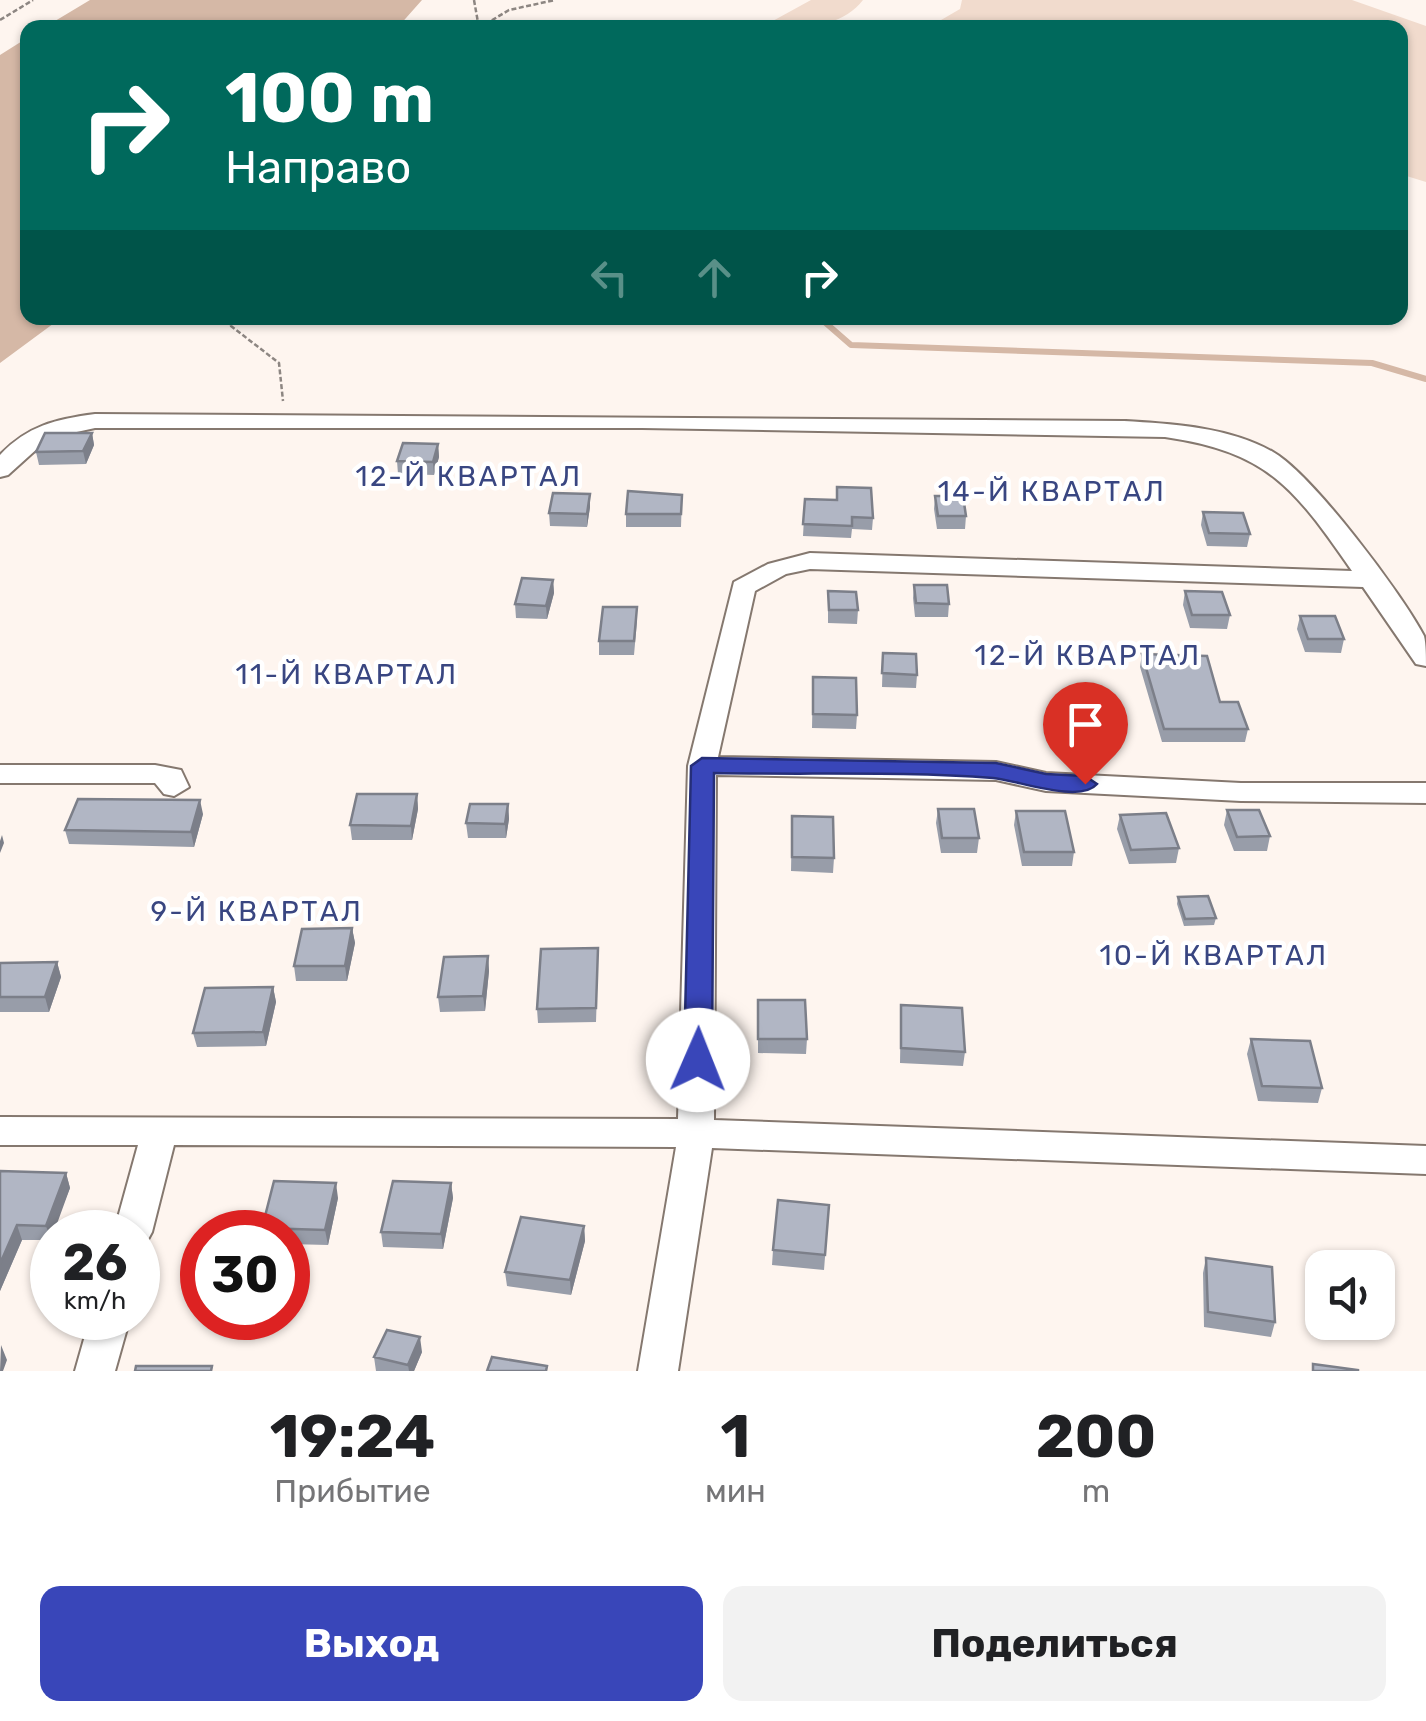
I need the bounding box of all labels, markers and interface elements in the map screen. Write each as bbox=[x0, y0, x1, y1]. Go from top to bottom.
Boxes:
text: 100 m bbox=[225, 57, 434, 140]
icon: right bbox=[60, 60, 190, 190]
text: Направо bbox=[225, 141, 411, 194]
icon: left bbox=[582, 250, 637, 305]
icon: ahead bbox=[687, 250, 742, 305]
icon: right bbox=[792, 250, 847, 305]
district label: 12-Й КВАРТАЛ bbox=[356, 460, 582, 493]
district label: 14-Й КВАРТАЛ bbox=[938, 475, 1166, 508]
district label: 12-Й КВАРТАЛ bbox=[975, 639, 1201, 672]
district label: 11-Й КВАРТАЛ bbox=[235, 658, 459, 691]
pin bbox=[1043, 682, 1128, 785]
icon: arrive bbox=[1058, 697, 1113, 752]
district label: 9-Й КВАРТАЛ bbox=[151, 895, 363, 928]
district label: 10-Й КВАРТАЛ bbox=[1100, 939, 1328, 972]
position arrow bbox=[646, 1008, 750, 1112]
speed limit sign: 30 bbox=[180, 1210, 310, 1340]
text: 26 bbox=[62, 1233, 128, 1293]
map controls bbox=[1305, 1250, 1395, 1340]
button: sound bbox=[1305, 1250, 1395, 1340]
text: km/h bbox=[64, 1286, 126, 1315]
text: 19:24 bbox=[270, 1401, 435, 1472]
text: 1 bbox=[721, 1401, 750, 1472]
text: 200 bbox=[1036, 1401, 1156, 1472]
text: Прибытие bbox=[274, 1472, 431, 1510]
text: мин bbox=[705, 1472, 766, 1510]
text: m bbox=[1082, 1472, 1110, 1510]
button: Выход bbox=[40, 1586, 703, 1701]
button: Поделиться bbox=[723, 1586, 1386, 1701]

